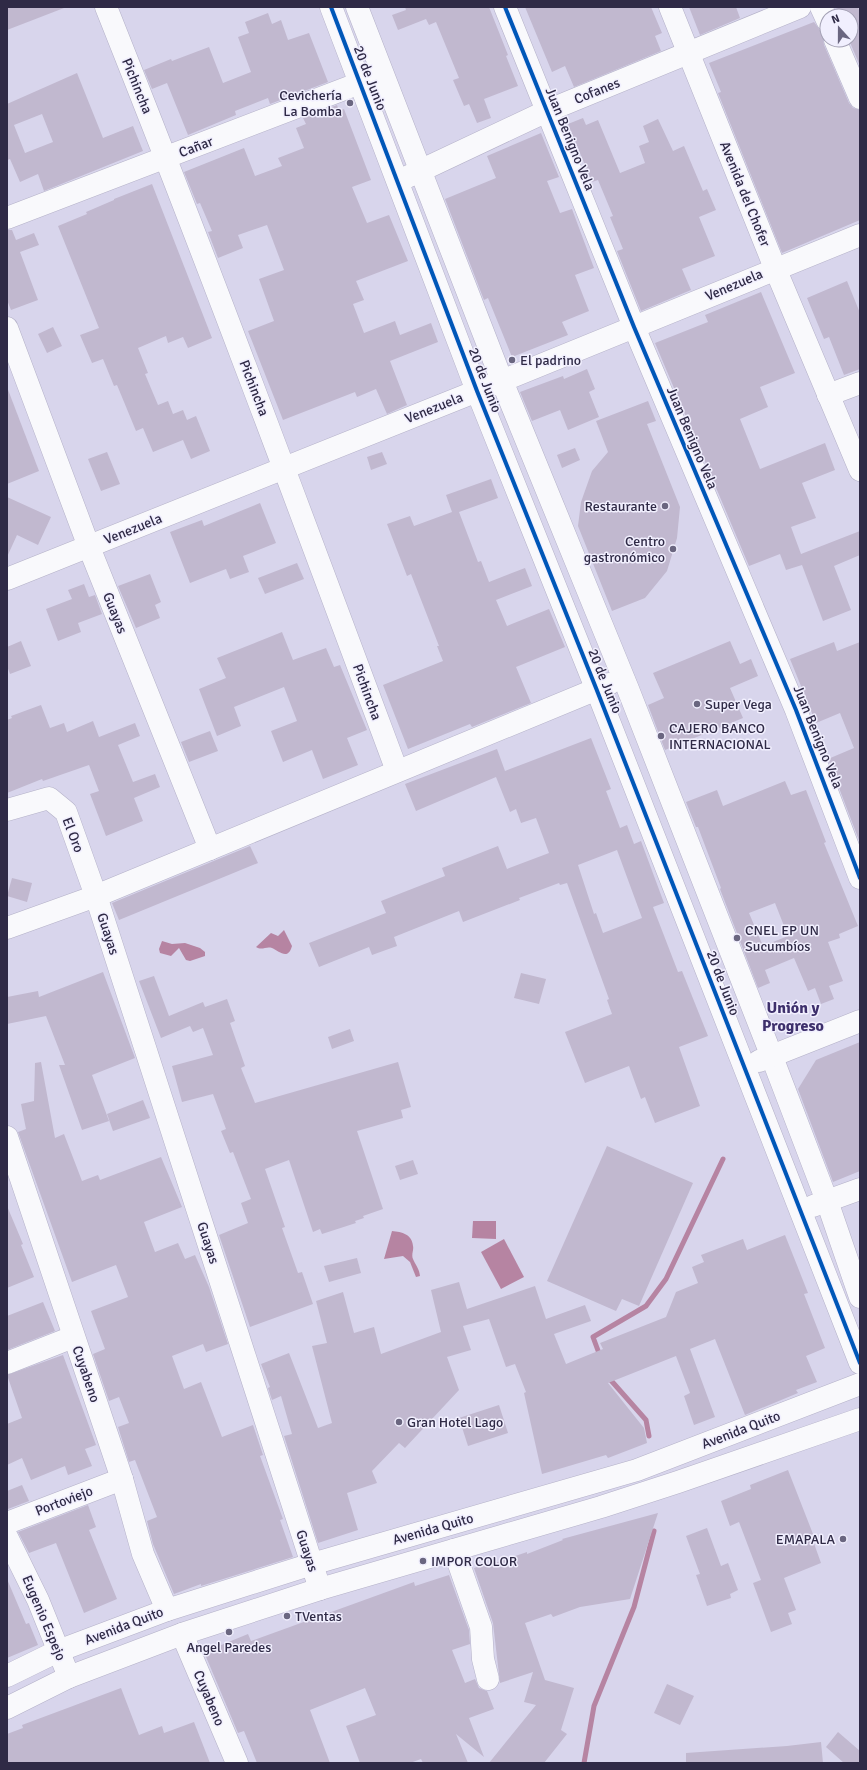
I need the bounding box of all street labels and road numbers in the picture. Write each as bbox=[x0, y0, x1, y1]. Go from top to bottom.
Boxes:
street label: 20 de Junio bbox=[350, 43, 390, 113]
street label: Pichincha bbox=[118, 56, 156, 116]
street label: Cofanes bbox=[572, 74, 622, 108]
street label: Juan Benigno Vela bbox=[542, 85, 598, 193]
street label: Cañar bbox=[176, 132, 216, 161]
street label: Avenida del Chofer bbox=[716, 139, 774, 250]
street label: Venezuela bbox=[703, 265, 765, 305]
street label: 20 de Junio bbox=[465, 345, 505, 415]
street label: Pichincha bbox=[236, 358, 272, 418]
street label: Juan Benigno Vela bbox=[663, 384, 721, 492]
street label: Venezuela bbox=[402, 389, 466, 427]
street label: Venezuela bbox=[101, 510, 165, 548]
street label: Guayas bbox=[99, 590, 131, 636]
street label: 20 de Junio bbox=[584, 646, 626, 716]
street label: Pichincha bbox=[349, 662, 385, 722]
street label: Juan Benigno Vela bbox=[790, 683, 846, 791]
street label: El Oro bbox=[59, 815, 87, 855]
street label: Guayas bbox=[93, 911, 123, 957]
street label: 20 de Junio bbox=[703, 948, 743, 1018]
street label: Guayas bbox=[193, 1220, 223, 1266]
street label: Cuyabeno bbox=[68, 1343, 104, 1405]
street label: Avenida Quito bbox=[699, 1407, 783, 1453]
street label: Portoviejo bbox=[33, 1482, 95, 1520]
street label: Avenida Quito bbox=[391, 1509, 475, 1549]
street label: Guayas bbox=[292, 1528, 322, 1574]
street label: Eugenio Espejo bbox=[18, 1573, 70, 1663]
street label: Avenida Quito bbox=[82, 1603, 166, 1649]
street label: Cuyabeno bbox=[190, 1668, 228, 1728]

